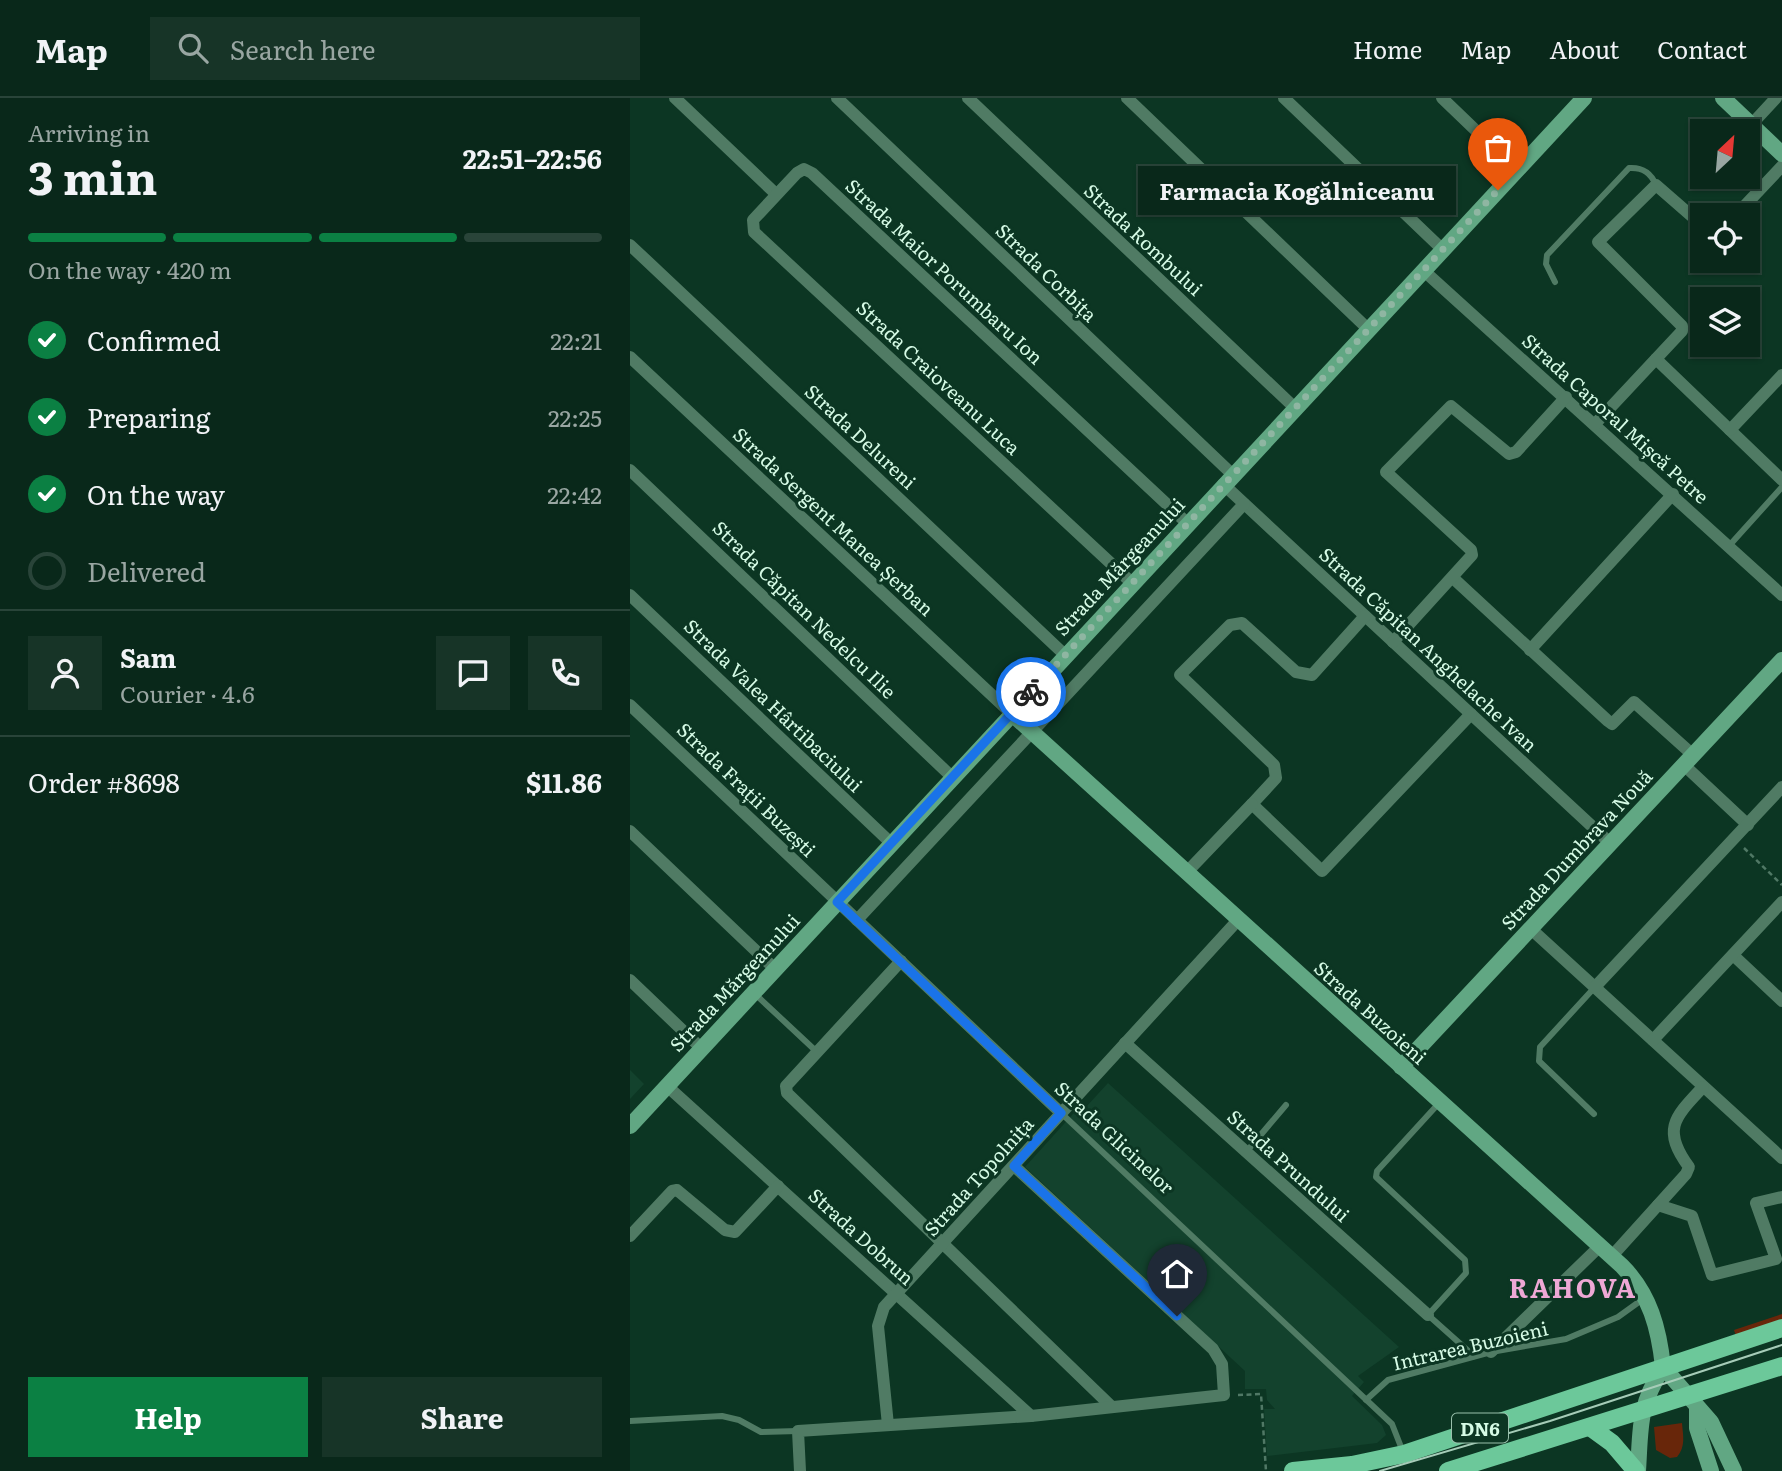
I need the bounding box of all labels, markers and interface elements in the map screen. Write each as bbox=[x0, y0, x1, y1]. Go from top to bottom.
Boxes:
search box bbox=[150, 17, 640, 80]
text: Map bbox=[35, 24, 108, 73]
icon: search bbox=[174, 29, 212, 67]
text: Search here bbox=[230, 29, 376, 68]
text: Home bbox=[1353, 31, 1422, 66]
text: Map bbox=[1460, 31, 1511, 66]
text: About bbox=[1549, 31, 1619, 66]
text: Contact bbox=[1657, 31, 1747, 66]
text: Arriving in bbox=[28, 115, 150, 149]
pin bbox=[1468, 118, 1528, 190]
north arrow bbox=[1690, 119, 1760, 189]
map controls bbox=[1690, 119, 1760, 357]
icon: bag bbox=[1479, 129, 1517, 167]
text: 22:51–22:56 bbox=[463, 138, 602, 177]
text: 3 min bbox=[28, 141, 158, 209]
callout: Farmacia Kogălniceanu bbox=[1138, 166, 1456, 214]
street label: Strada Maior Porumbaru Ion bbox=[840, 172, 1050, 370]
text: Farmacia Kogălniceanu bbox=[1159, 173, 1435, 207]
street label: Strada Rombului bbox=[1078, 177, 1210, 301]
button: locate bbox=[1690, 203, 1760, 273]
street label: Strada Corbița bbox=[990, 216, 1104, 328]
text: On the way · 420 m bbox=[28, 252, 232, 286]
button: layers bbox=[1690, 287, 1760, 357]
street label: Strada Craioveanu Luca bbox=[851, 293, 1028, 461]
text: Confirmed bbox=[87, 320, 221, 359]
icon: check bbox=[28, 321, 66, 359]
text: 22:21 bbox=[550, 323, 602, 357]
street label: Strada Caporal Mișcă Petre bbox=[1516, 326, 1716, 510]
street label: Strada Delureni bbox=[799, 377, 923, 495]
text: Preparing bbox=[87, 397, 210, 436]
icon: check bbox=[28, 398, 66, 436]
text: 22:25 bbox=[548, 400, 602, 434]
street label: Strada Sergent Manea Șerban bbox=[727, 420, 941, 622]
text: On the way bbox=[87, 474, 225, 513]
icon: check bbox=[28, 475, 66, 513]
text: 22:42 bbox=[547, 477, 602, 511]
street label: Strada Mărgeanului bbox=[1047, 491, 1191, 641]
street label: Strada Căpitan Nedelcu Ilie bbox=[707, 514, 903, 704]
street label: Strada Căpitan Anghelache Ivan bbox=[1314, 540, 1544, 758]
text: Delivered bbox=[87, 551, 206, 590]
street label: Strada Valea Hârtibaciului bbox=[678, 612, 870, 798]
button: person bbox=[28, 636, 102, 710]
button: chat bbox=[436, 636, 510, 710]
button: phone bbox=[528, 636, 602, 710]
text: Sam bbox=[120, 637, 176, 676]
courier bbox=[996, 657, 1066, 727]
icon: bike bbox=[1012, 673, 1050, 711]
text: Courier · 4.6 bbox=[120, 676, 255, 710]
street label: Strada Frații Buzești bbox=[671, 715, 823, 863]
text: Order #8698 bbox=[28, 762, 180, 801]
text: $11.86 bbox=[526, 762, 602, 801]
street label: Strada Dumbrava Nouă bbox=[1494, 762, 1659, 936]
street label: Strada Mărgeanului bbox=[662, 907, 806, 1057]
street label: Strada Buzoieni bbox=[1308, 954, 1434, 1070]
street label: Strada Glicinelor bbox=[1049, 1074, 1181, 1200]
street label: Strada Prundului bbox=[1222, 1102, 1356, 1228]
street label: Strada Topolnița bbox=[917, 1110, 1040, 1242]
street label: Strada Dobrun bbox=[803, 1181, 921, 1291]
pin bbox=[1147, 1244, 1207, 1316]
icon: home bbox=[1158, 1255, 1196, 1293]
district label: RAHOVA bbox=[1509, 1267, 1637, 1306]
street label: Intrarea Buzoieni bbox=[1390, 1314, 1550, 1376]
button: Help bbox=[28, 1377, 308, 1457]
button: Share bbox=[322, 1377, 602, 1457]
road number: DN6 bbox=[1452, 1414, 1508, 1442]

